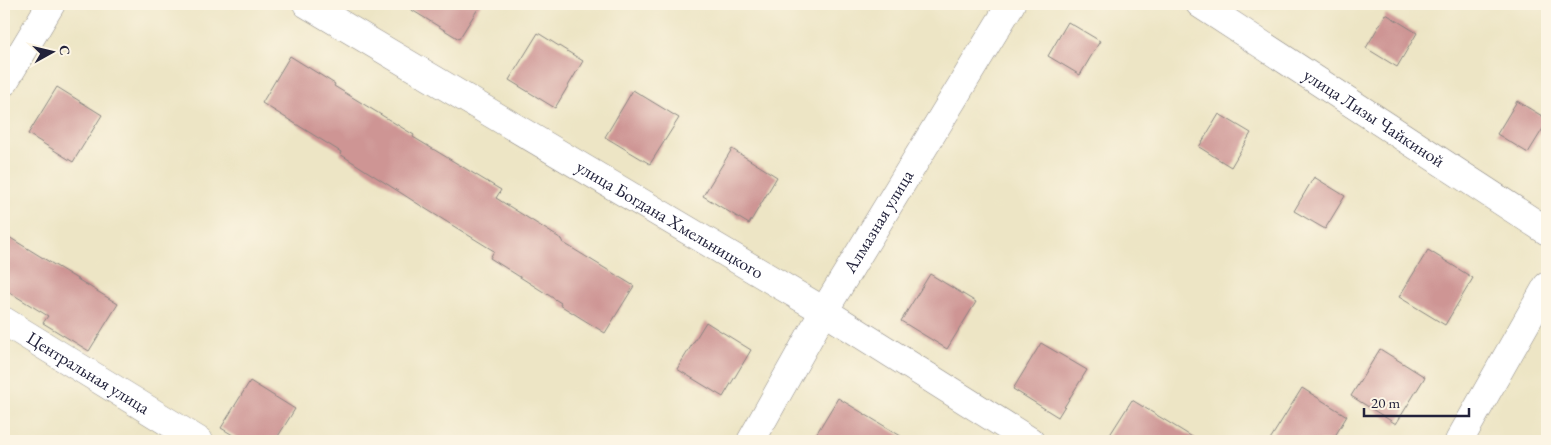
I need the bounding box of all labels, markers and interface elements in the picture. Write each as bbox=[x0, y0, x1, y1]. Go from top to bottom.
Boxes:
north arrow bbox=[28, 28, 78, 78]
text: С bbox=[55, 44, 74, 56]
street label: улица Лизы Чайкиной bbox=[1299, 63, 1450, 172]
street label: улица Богдана Хмельницкого bbox=[572, 154, 768, 284]
street label: Алмазная улица bbox=[837, 165, 919, 278]
street label: Центральная улица bbox=[23, 326, 155, 419]
scale bar bbox=[1364, 385, 1468, 417]
text: 20 m bbox=[1371, 393, 1400, 412]

